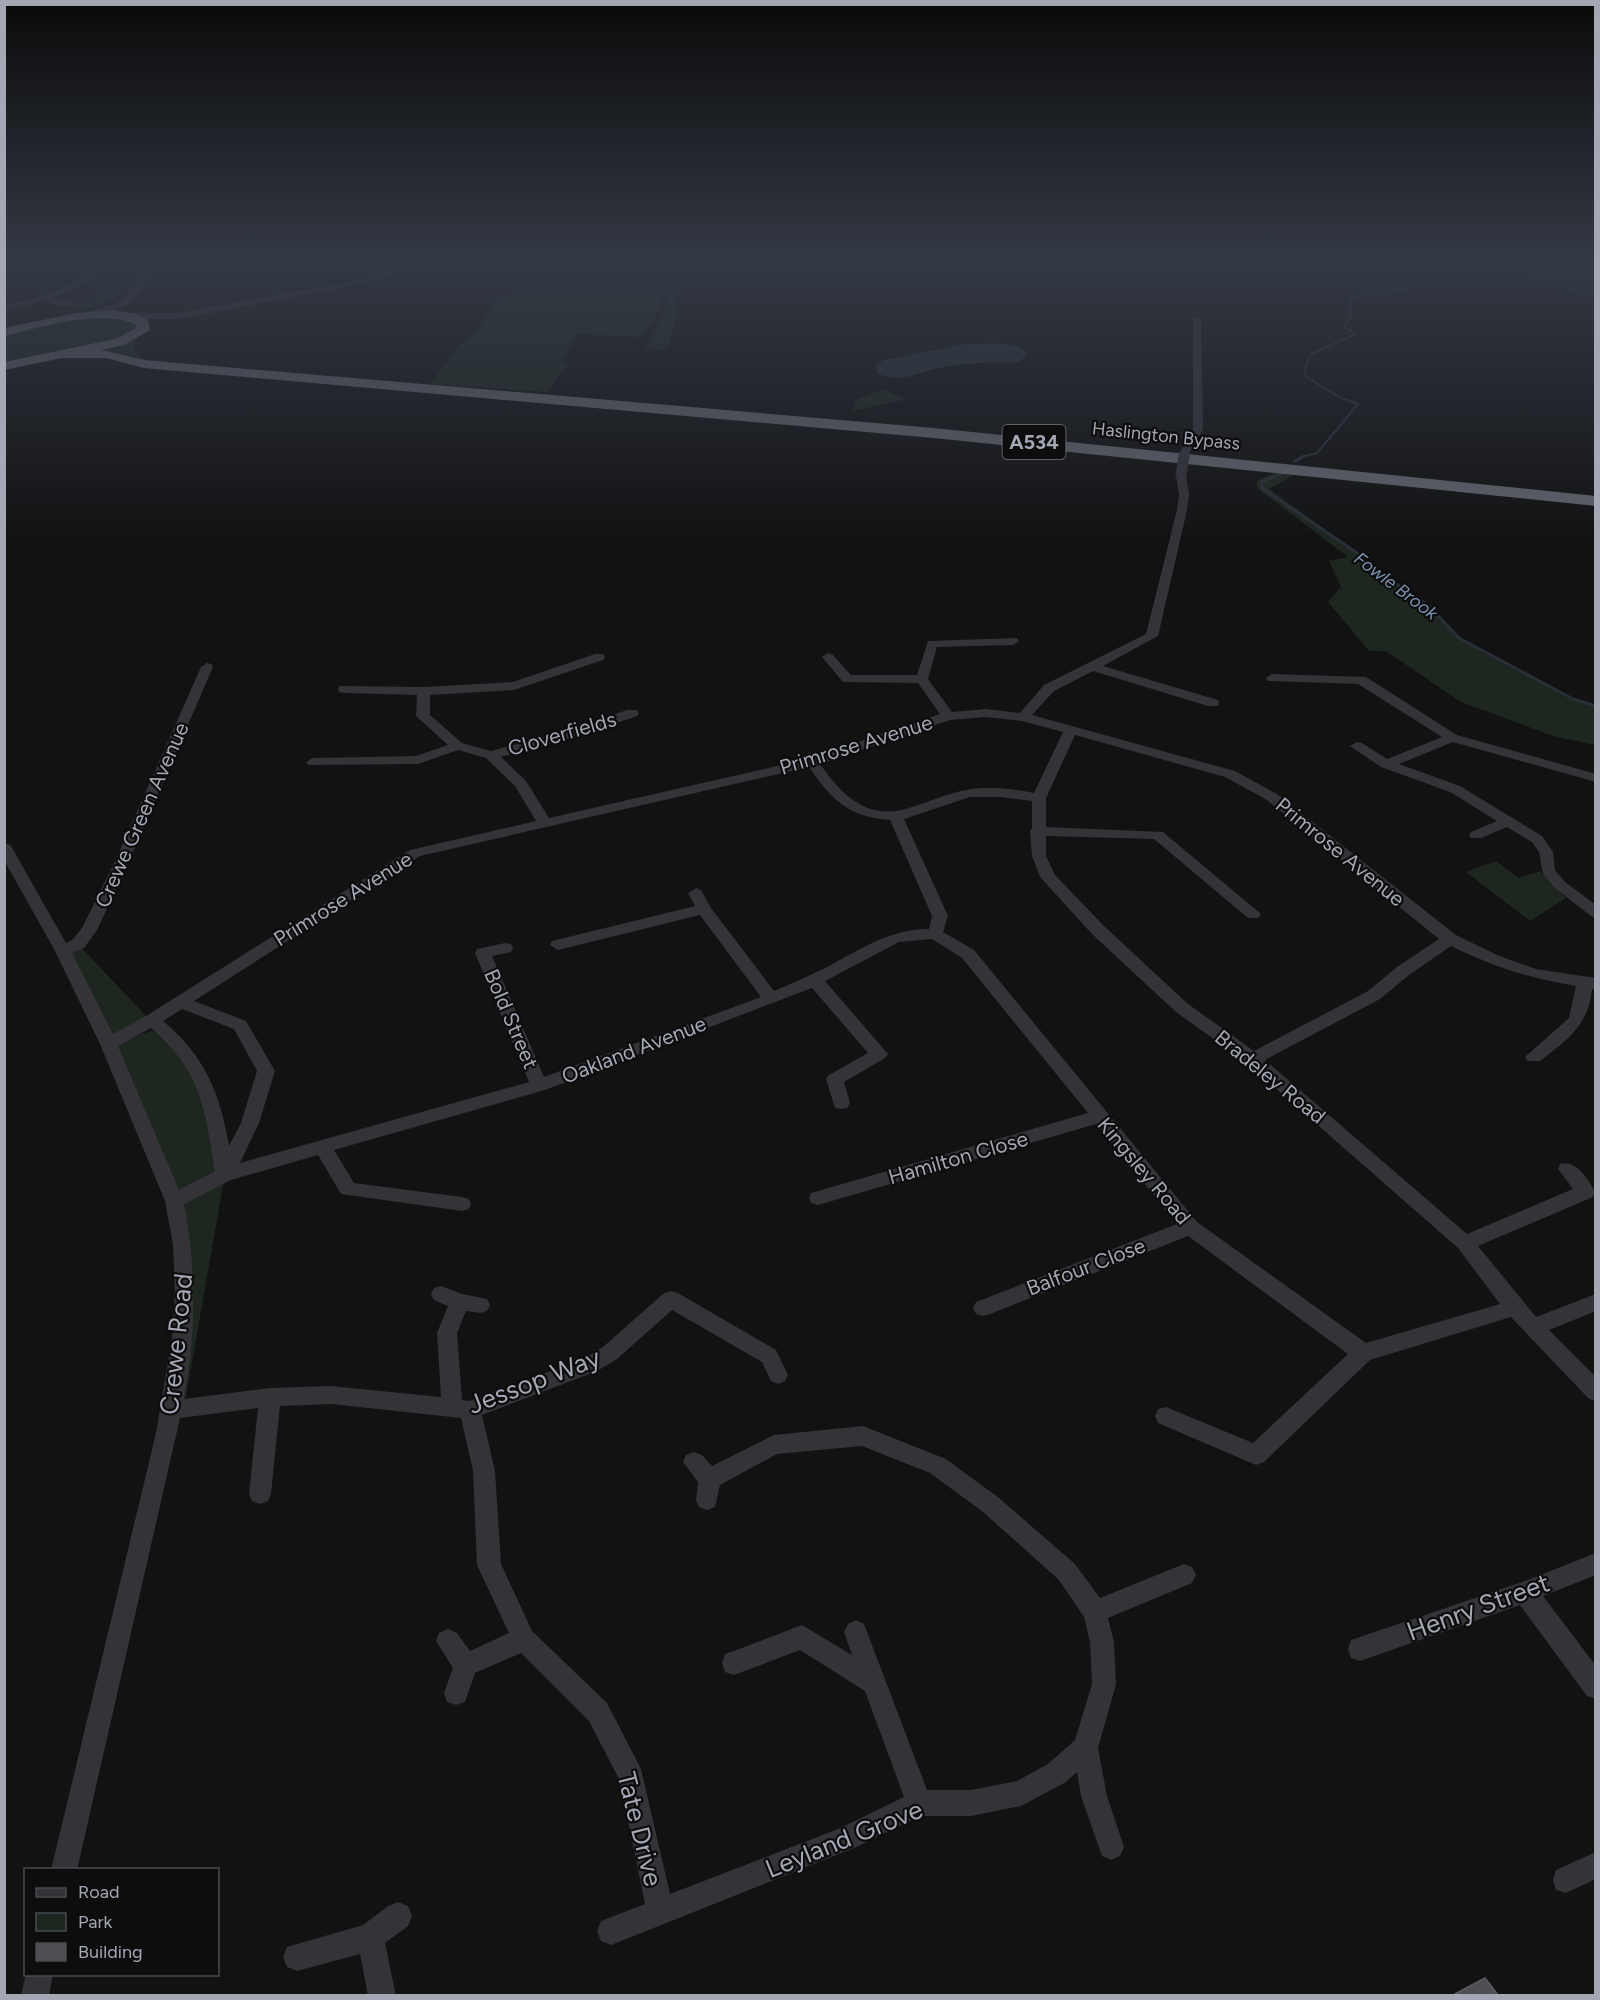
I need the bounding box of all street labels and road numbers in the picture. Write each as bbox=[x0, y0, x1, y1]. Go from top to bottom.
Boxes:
street label: Haslington Bypass bbox=[1091, 417, 1241, 455]
road number: A534 bbox=[1002, 425, 1066, 459]
street label: Cloverfields bbox=[505, 706, 619, 761]
street label: Primrose Avenue bbox=[776, 709, 935, 780]
street label: Crewe Green Avenue bbox=[89, 718, 194, 911]
street label: Primrose Avenue bbox=[1271, 792, 1410, 911]
street label: Primrose Avenue bbox=[269, 846, 417, 951]
street label: Bold Street bbox=[479, 965, 544, 1072]
street label: Oakland Avenue bbox=[558, 1010, 710, 1089]
street label: Bradeley Road bbox=[1210, 1024, 1331, 1129]
street label: Kingsley Road bbox=[1092, 1112, 1196, 1229]
street label: Hamilton Close bbox=[885, 1126, 1031, 1189]
street label: Balfour Close bbox=[1023, 1232, 1149, 1301]
street label: Crewe Road bbox=[153, 1272, 199, 1416]
street label: Jessop Way bbox=[463, 1341, 605, 1421]
street label: Henry Street bbox=[1402, 1566, 1554, 1648]
street label: Tate Drive bbox=[610, 1769, 670, 1889]
street label: Leyland Grove bbox=[761, 1793, 927, 1885]

